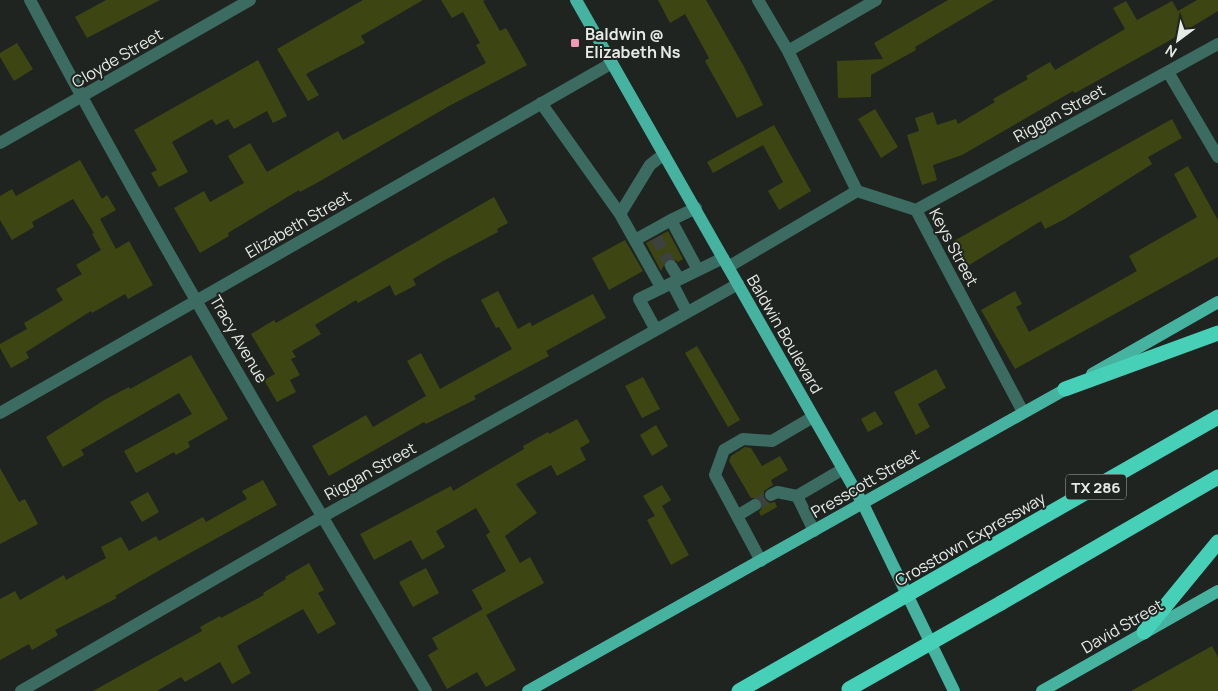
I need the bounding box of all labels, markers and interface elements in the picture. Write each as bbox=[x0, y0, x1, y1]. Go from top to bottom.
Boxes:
north arrow bbox=[1153, 15, 1203, 65]
street label: Cloyde Street bbox=[68, 23, 166, 93]
place label: Baldwin @ Elizabeth Ns bbox=[585, 23, 681, 63]
marker: Baldwin @ Elizabeth Ns bbox=[569, 37, 581, 49]
text: N bbox=[1162, 41, 1180, 62]
street label: Riggan Street bbox=[1009, 79, 1109, 147]
street label: Elizabeth Street bbox=[241, 185, 355, 263]
street label: Keys Street bbox=[924, 204, 984, 290]
street label: Baldwin Boulevard bbox=[742, 271, 828, 397]
street label: Tracy Avenue bbox=[205, 291, 273, 387]
street label: Riggan Street bbox=[320, 437, 420, 505]
street label: Presscott Street bbox=[807, 443, 923, 523]
road number: TX 286 bbox=[1066, 474, 1126, 500]
street label: Crosstown Expressway bbox=[891, 487, 1050, 591]
street label: David Street bbox=[1077, 594, 1167, 658]

